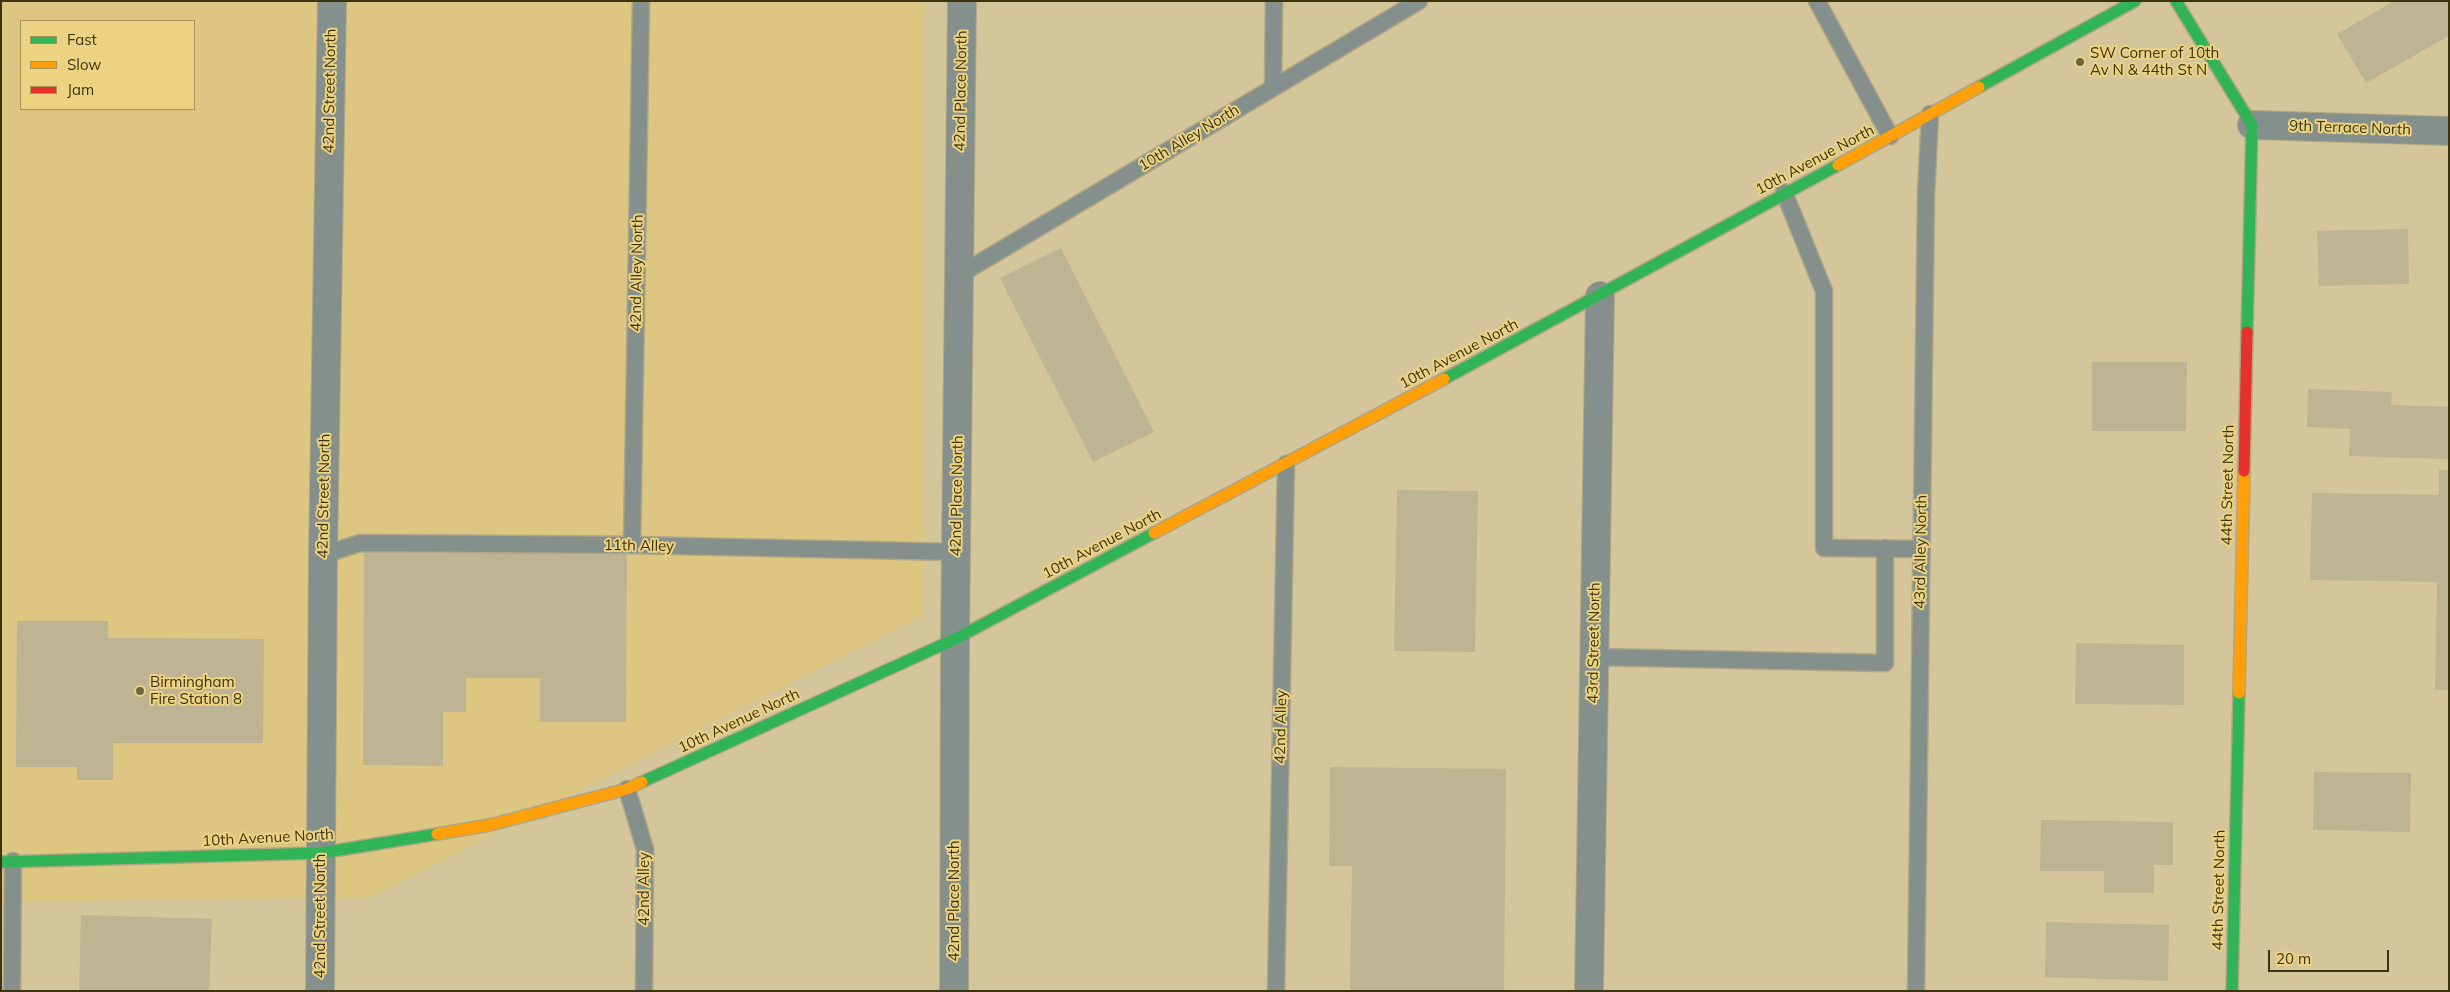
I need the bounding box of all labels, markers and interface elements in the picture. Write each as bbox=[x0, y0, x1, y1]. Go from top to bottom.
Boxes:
legend bbox=[20, 20, 195, 110]
street label: 42nd Street North bbox=[320, 28, 340, 154]
text: Fast bbox=[67, 30, 97, 49]
street label: 42nd Place North bbox=[951, 30, 971, 152]
place label: SW Corner of 10th Av N & 44th St N bbox=[2090, 44, 2219, 79]
text: Slow bbox=[67, 55, 101, 74]
marker: SW Corner of 10th Av N & 44th St N bbox=[2074, 56, 2086, 68]
text: Jam bbox=[67, 80, 94, 99]
street label: 10th Alley North bbox=[1136, 101, 1242, 175]
street label: 9th Terrace North bbox=[2289, 117, 2411, 139]
street label: 10th Avenue North bbox=[1753, 121, 1877, 199]
street label: 42nd Alley North bbox=[627, 214, 647, 332]
street label: 10th Avenue North bbox=[1397, 315, 1521, 393]
street label: 44th Street North bbox=[2218, 424, 2238, 546]
street label: 42nd Street North bbox=[314, 433, 334, 559]
street label: 42nd Place North bbox=[947, 435, 967, 557]
street label: 43rd Alley North bbox=[1911, 495, 1931, 609]
street label: 10th Avenue North bbox=[1040, 505, 1164, 583]
street label: 11th Alley bbox=[604, 536, 674, 556]
street label: 43rd Street North bbox=[1584, 582, 1604, 704]
place label: Birmingham Fire Station 8 bbox=[150, 673, 242, 708]
marker: Birmingham Fire Station 8 bbox=[134, 685, 146, 697]
street label: 10th Avenue North bbox=[675, 685, 803, 757]
street label: 42nd Alley bbox=[1271, 690, 1291, 764]
street label: 10th Avenue North bbox=[202, 826, 334, 850]
street label: 44th Street North bbox=[2209, 829, 2229, 951]
street label: 42nd Place North bbox=[945, 840, 963, 962]
street label: 42nd Alley bbox=[635, 852, 653, 926]
street label: 42nd Street North bbox=[311, 854, 329, 978]
scale bar bbox=[2270, 940, 2391, 972]
text: 20 m bbox=[2276, 949, 2311, 968]

